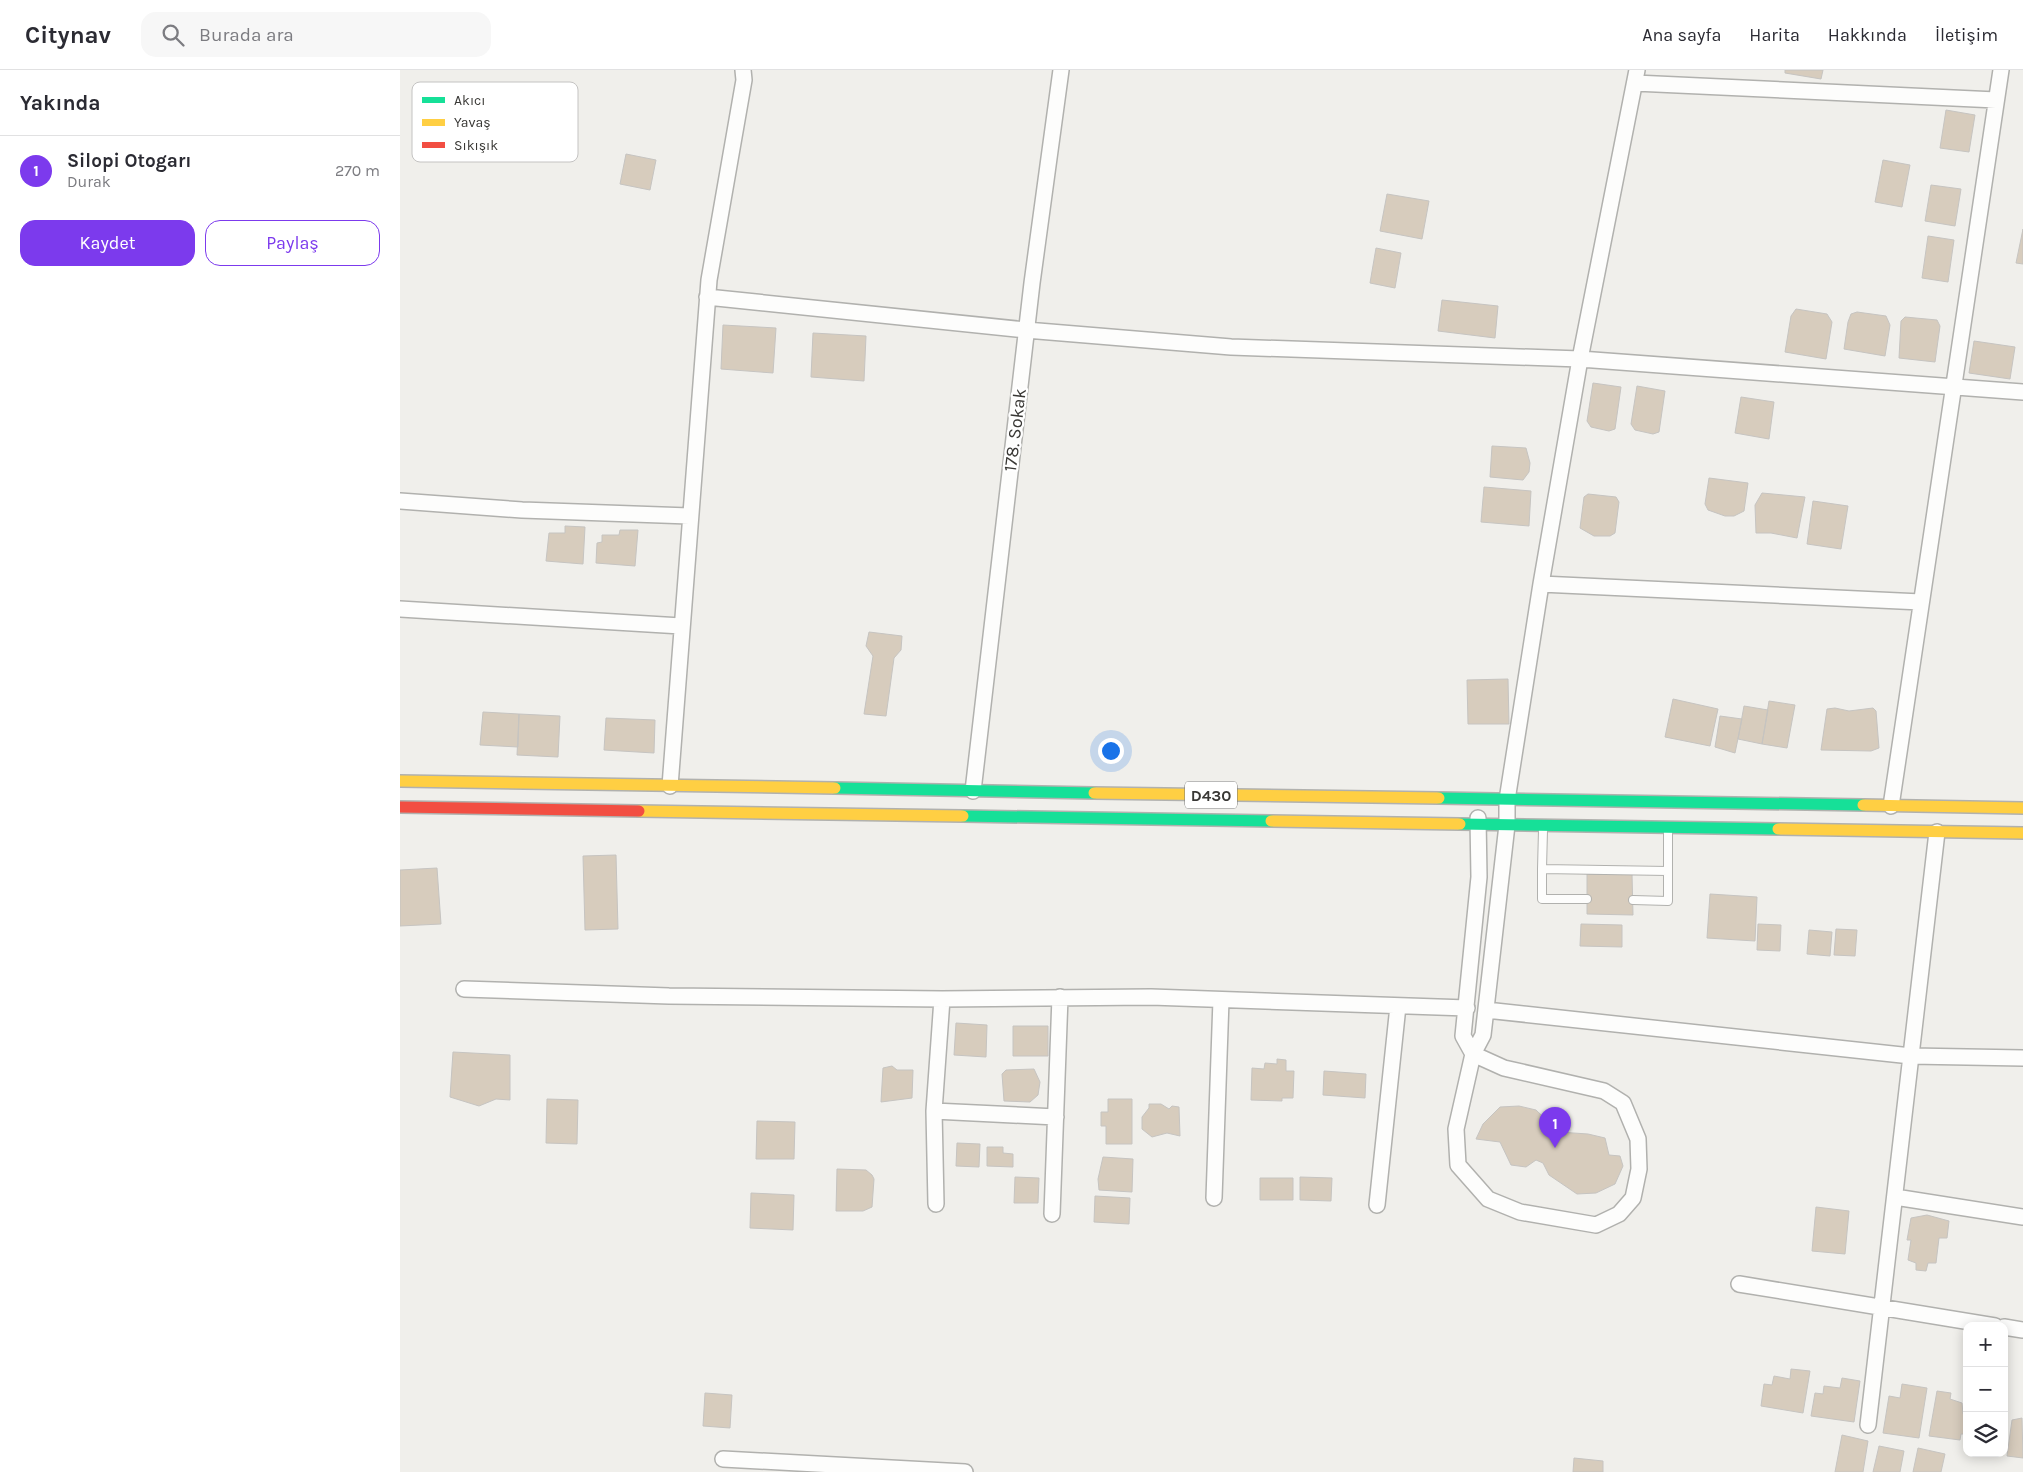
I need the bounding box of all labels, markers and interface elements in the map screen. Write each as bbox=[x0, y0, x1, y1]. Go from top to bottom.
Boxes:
search box bbox=[141, 12, 491, 57]
text: Citynav bbox=[25, 21, 111, 49]
icon: search bbox=[159, 21, 187, 49]
text: Burada ara bbox=[199, 24, 294, 46]
text: Ana sayfa bbox=[1642, 24, 1721, 46]
text: Harita bbox=[1749, 24, 1800, 46]
text: Hakkında bbox=[1828, 24, 1907, 46]
text: İletişim bbox=[1935, 24, 1998, 46]
legend bbox=[412, 82, 578, 162]
text: Yakında bbox=[20, 91, 101, 115]
text: Akıcı bbox=[454, 92, 486, 109]
text: Yavaş bbox=[454, 114, 491, 131]
text: Sıkışık bbox=[454, 137, 498, 154]
text: Silopi Otogarı bbox=[67, 150, 192, 172]
text: 1 bbox=[33, 161, 39, 180]
text: 270 m bbox=[335, 161, 380, 180]
text: Durak bbox=[67, 172, 111, 191]
button: Kaydet bbox=[20, 220, 195, 266]
button: Paylaş bbox=[205, 220, 380, 266]
street label: 178. Sokak bbox=[999, 387, 1031, 473]
your location bbox=[1098, 738, 1124, 764]
road number: D430 bbox=[1185, 782, 1237, 808]
pin: 1 bbox=[1539, 1107, 1571, 1148]
map controls bbox=[1963, 1322, 2008, 1457]
button: + bbox=[1963, 1322, 2008, 1367]
button: − bbox=[1963, 1367, 2008, 1412]
button: layers bbox=[1963, 1412, 2008, 1457]

